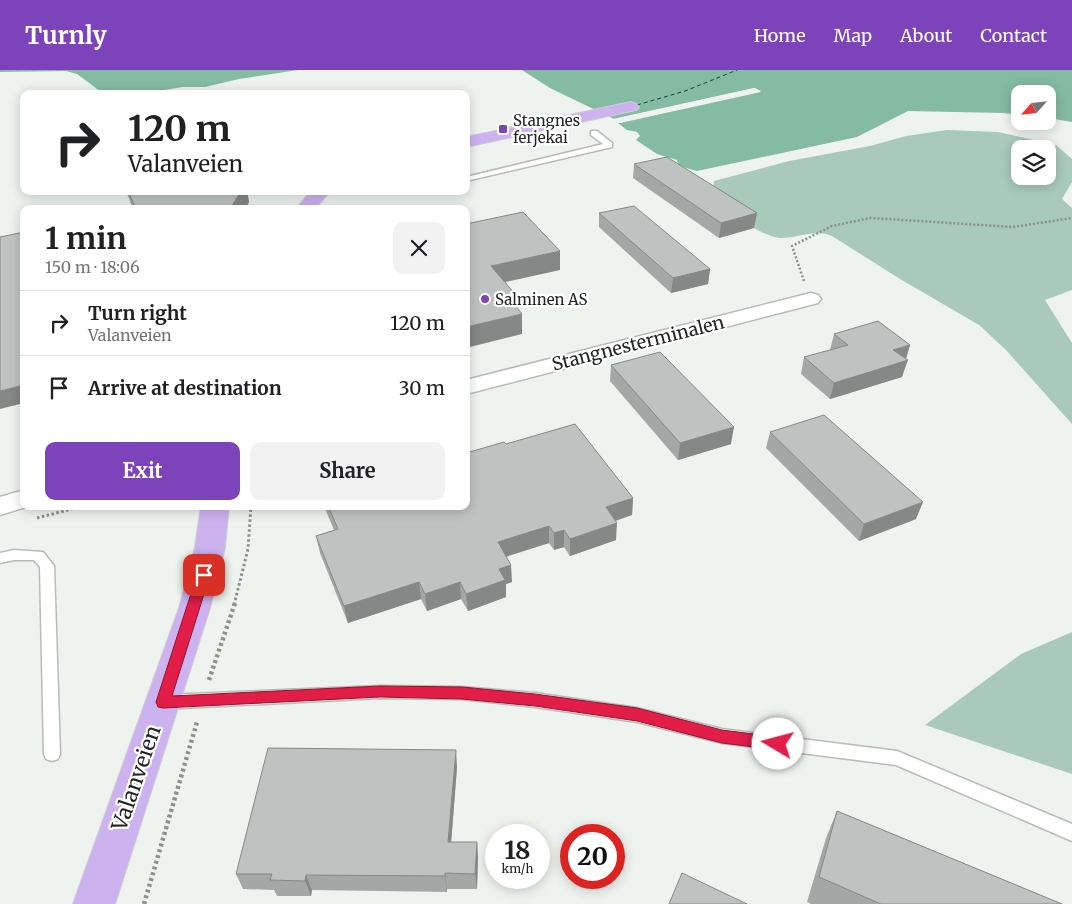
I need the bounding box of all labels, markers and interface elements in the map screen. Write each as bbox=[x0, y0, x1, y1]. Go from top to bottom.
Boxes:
text: Turnly bbox=[25, 20, 107, 51]
text: Home bbox=[754, 24, 806, 47]
text: Map bbox=[834, 24, 872, 47]
text: About bbox=[900, 24, 952, 47]
text: Contact bbox=[980, 24, 1047, 47]
north arrow bbox=[1011, 85, 1056, 130]
map controls bbox=[1011, 85, 1056, 185]
text: 120 m bbox=[128, 107, 231, 151]
icon: right bbox=[45, 110, 110, 175]
place label: Stangnes ferjekai bbox=[513, 111, 580, 147]
marker: Stangnes ferjekai bbox=[497, 123, 509, 135]
button: layers bbox=[1011, 140, 1056, 185]
text: Valanveien bbox=[128, 150, 243, 178]
text: 1 min bbox=[45, 219, 127, 257]
button: close bbox=[393, 222, 445, 274]
text: 150 m · 18:06 bbox=[45, 257, 140, 277]
place label: Salminen AS bbox=[495, 290, 587, 309]
marker: Salminen AS bbox=[479, 293, 491, 305]
text: Turn right bbox=[88, 301, 187, 325]
icon: right bbox=[45, 309, 73, 337]
street label: Stangnesterminalen bbox=[549, 310, 727, 376]
text: 120 m bbox=[390, 311, 445, 335]
text: Valanveien bbox=[88, 325, 172, 345]
icon: arrive bbox=[45, 374, 73, 402]
text: Arrive at destination bbox=[88, 376, 282, 400]
text: 30 m bbox=[399, 376, 445, 400]
button: Exit bbox=[45, 442, 240, 500]
button: Share bbox=[250, 442, 445, 500]
pin bbox=[183, 554, 225, 596]
icon: arrive bbox=[190, 561, 218, 589]
position arrow bbox=[751, 717, 803, 769]
street label: Valanveien bbox=[105, 722, 167, 835]
speed limit sign: 20 bbox=[560, 824, 625, 889]
text: 18 bbox=[504, 834, 531, 866]
text: km/h bbox=[502, 861, 533, 876]

